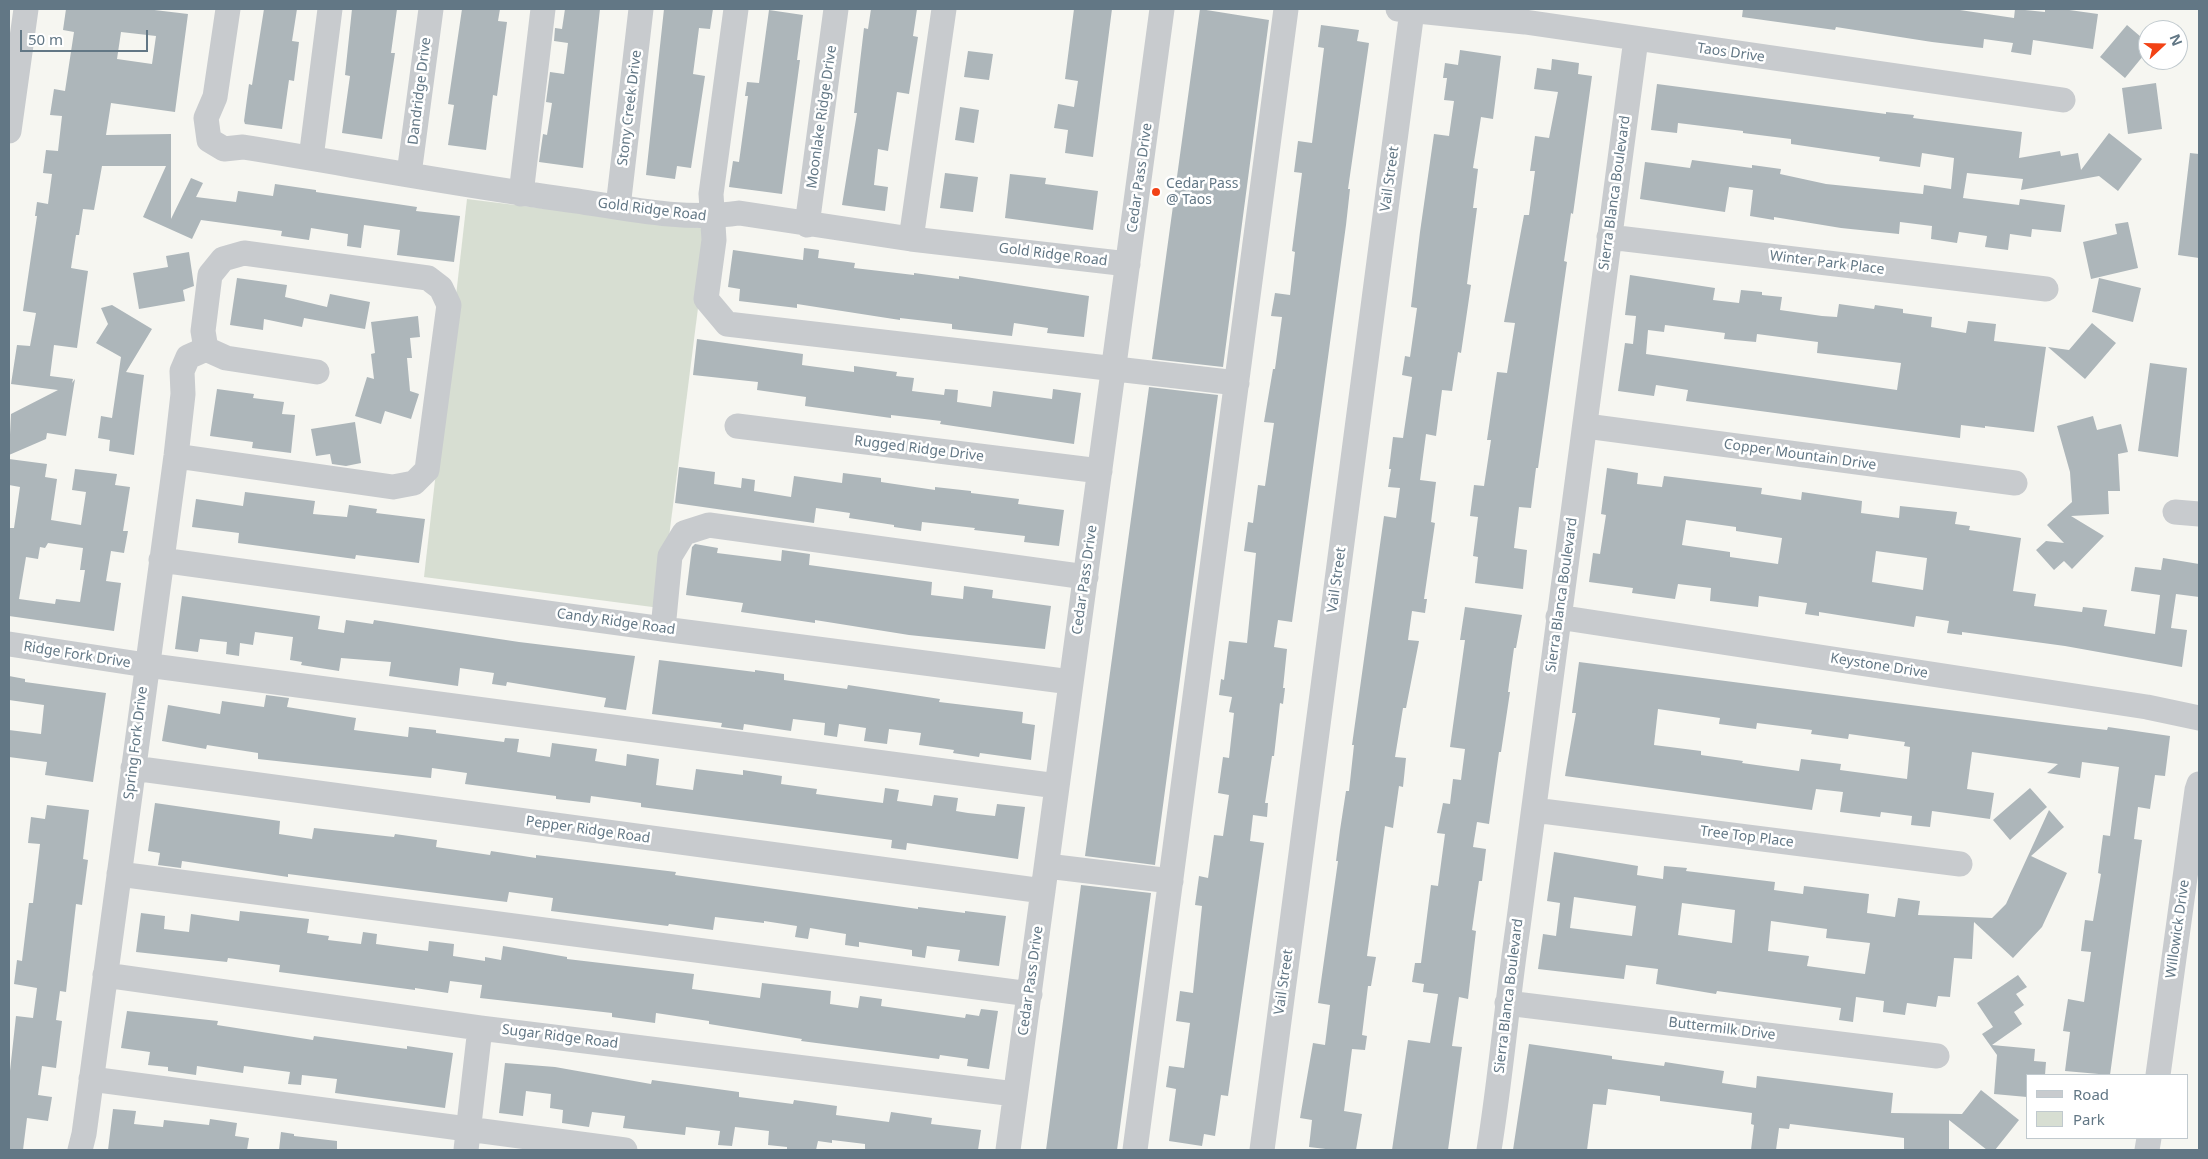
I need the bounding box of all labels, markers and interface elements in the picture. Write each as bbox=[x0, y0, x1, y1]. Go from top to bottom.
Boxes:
scale bar bbox=[22, 20, 150, 52]
north arrow bbox=[2138, 20, 2188, 70]
text: 50 m bbox=[28, 29, 63, 49]
text: N bbox=[2166, 31, 2187, 49]
street label: Dandridge Drive bbox=[405, 36, 435, 146]
street label: Taos Drive bbox=[1696, 40, 1766, 66]
street label: Moonlake Ridge Drive bbox=[804, 44, 840, 190]
street label: Stony Creek Drive bbox=[615, 49, 645, 167]
street label: Sierra Blanca Boulevard bbox=[1596, 115, 1634, 271]
street label: Cedar Pass Drive bbox=[1124, 122, 1156, 234]
street label: Vail Street bbox=[1377, 145, 1403, 213]
place label: Cedar Pass @ Taos bbox=[1166, 176, 1238, 208]
marker: Cedar Pass @ Taos bbox=[1150, 186, 1162, 198]
street label: Gold Ridge Road bbox=[597, 195, 707, 225]
street label: Gold Ridge Road bbox=[998, 240, 1108, 270]
street label: Winter Park Place bbox=[1769, 248, 1885, 278]
street label: Rugged Ridge Drive bbox=[853, 433, 985, 465]
street label: Copper Mountain Drive bbox=[1723, 436, 1877, 474]
street label: Sierra Blanca Boulevard bbox=[1543, 517, 1581, 673]
street label: Cedar Pass Drive bbox=[1069, 524, 1101, 636]
street label: Vail Street bbox=[1324, 546, 1350, 614]
street label: Candy Ridge Road bbox=[556, 605, 676, 639]
street label: Ridge Fork Drive bbox=[22, 638, 132, 672]
street label: Keystone Drive bbox=[1829, 650, 1929, 682]
street label: Spring Fork Drive bbox=[121, 685, 151, 801]
street label: Pepper Ridge Road bbox=[525, 813, 651, 847]
street label: Tree Top Place bbox=[1699, 823, 1795, 851]
street label: Willowick Drive bbox=[2163, 879, 2193, 979]
street label: Sierra Blanca Boulevard bbox=[1491, 918, 1527, 1074]
street label: Cedar Pass Drive bbox=[1015, 925, 1047, 1037]
street label: Vail Street bbox=[1271, 948, 1297, 1016]
street label: Buttermilk Drive bbox=[1668, 1014, 1776, 1044]
street label: Sugar Ridge Road bbox=[501, 1022, 619, 1052]
legend bbox=[2026, 1074, 2188, 1139]
text: Road bbox=[2073, 1084, 2109, 1104]
text: Park bbox=[2073, 1109, 2105, 1129]

